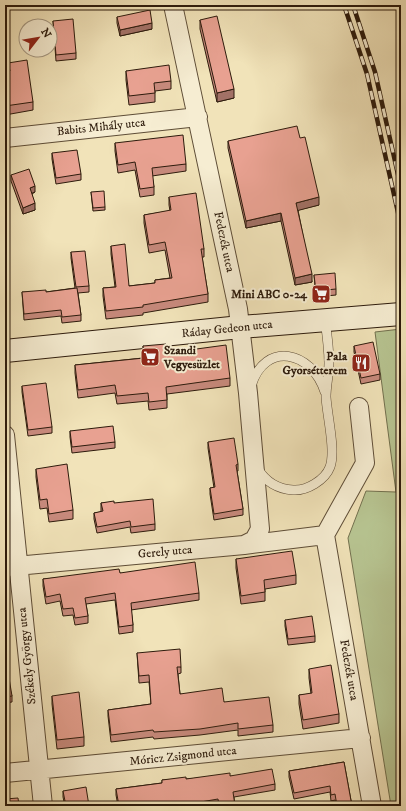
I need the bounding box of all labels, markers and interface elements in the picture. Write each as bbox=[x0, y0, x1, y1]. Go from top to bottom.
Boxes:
north arrow bbox=[18, 18, 58, 58]
text: N bbox=[37, 26, 54, 41]
street label: Babits Mihály utca bbox=[56, 115, 147, 139]
street label: Fedezék utca bbox=[210, 210, 238, 275]
supermarket icon: Mini ABC 0-24 bbox=[310, 283, 332, 305]
place label: Mini ABC 0-24 bbox=[231, 287, 308, 302]
street label: Ráday Gedeon utca bbox=[181, 317, 274, 341]
place label: Szandi Vegyesüzlet bbox=[163, 343, 220, 372]
supermarket icon: Szandi Vegyesüzlet bbox=[139, 346, 161, 368]
place label: Pala Gyorsétterem bbox=[283, 349, 348, 378]
restaurant icon: Pala Gyorsétterem bbox=[350, 352, 372, 374]
street label: Gerely utca bbox=[137, 542, 194, 562]
street label: Székely György utca bbox=[14, 606, 40, 705]
street label: Fedezék utca bbox=[336, 638, 362, 703]
street label: Móricz Zsigmond utca bbox=[129, 743, 238, 769]

